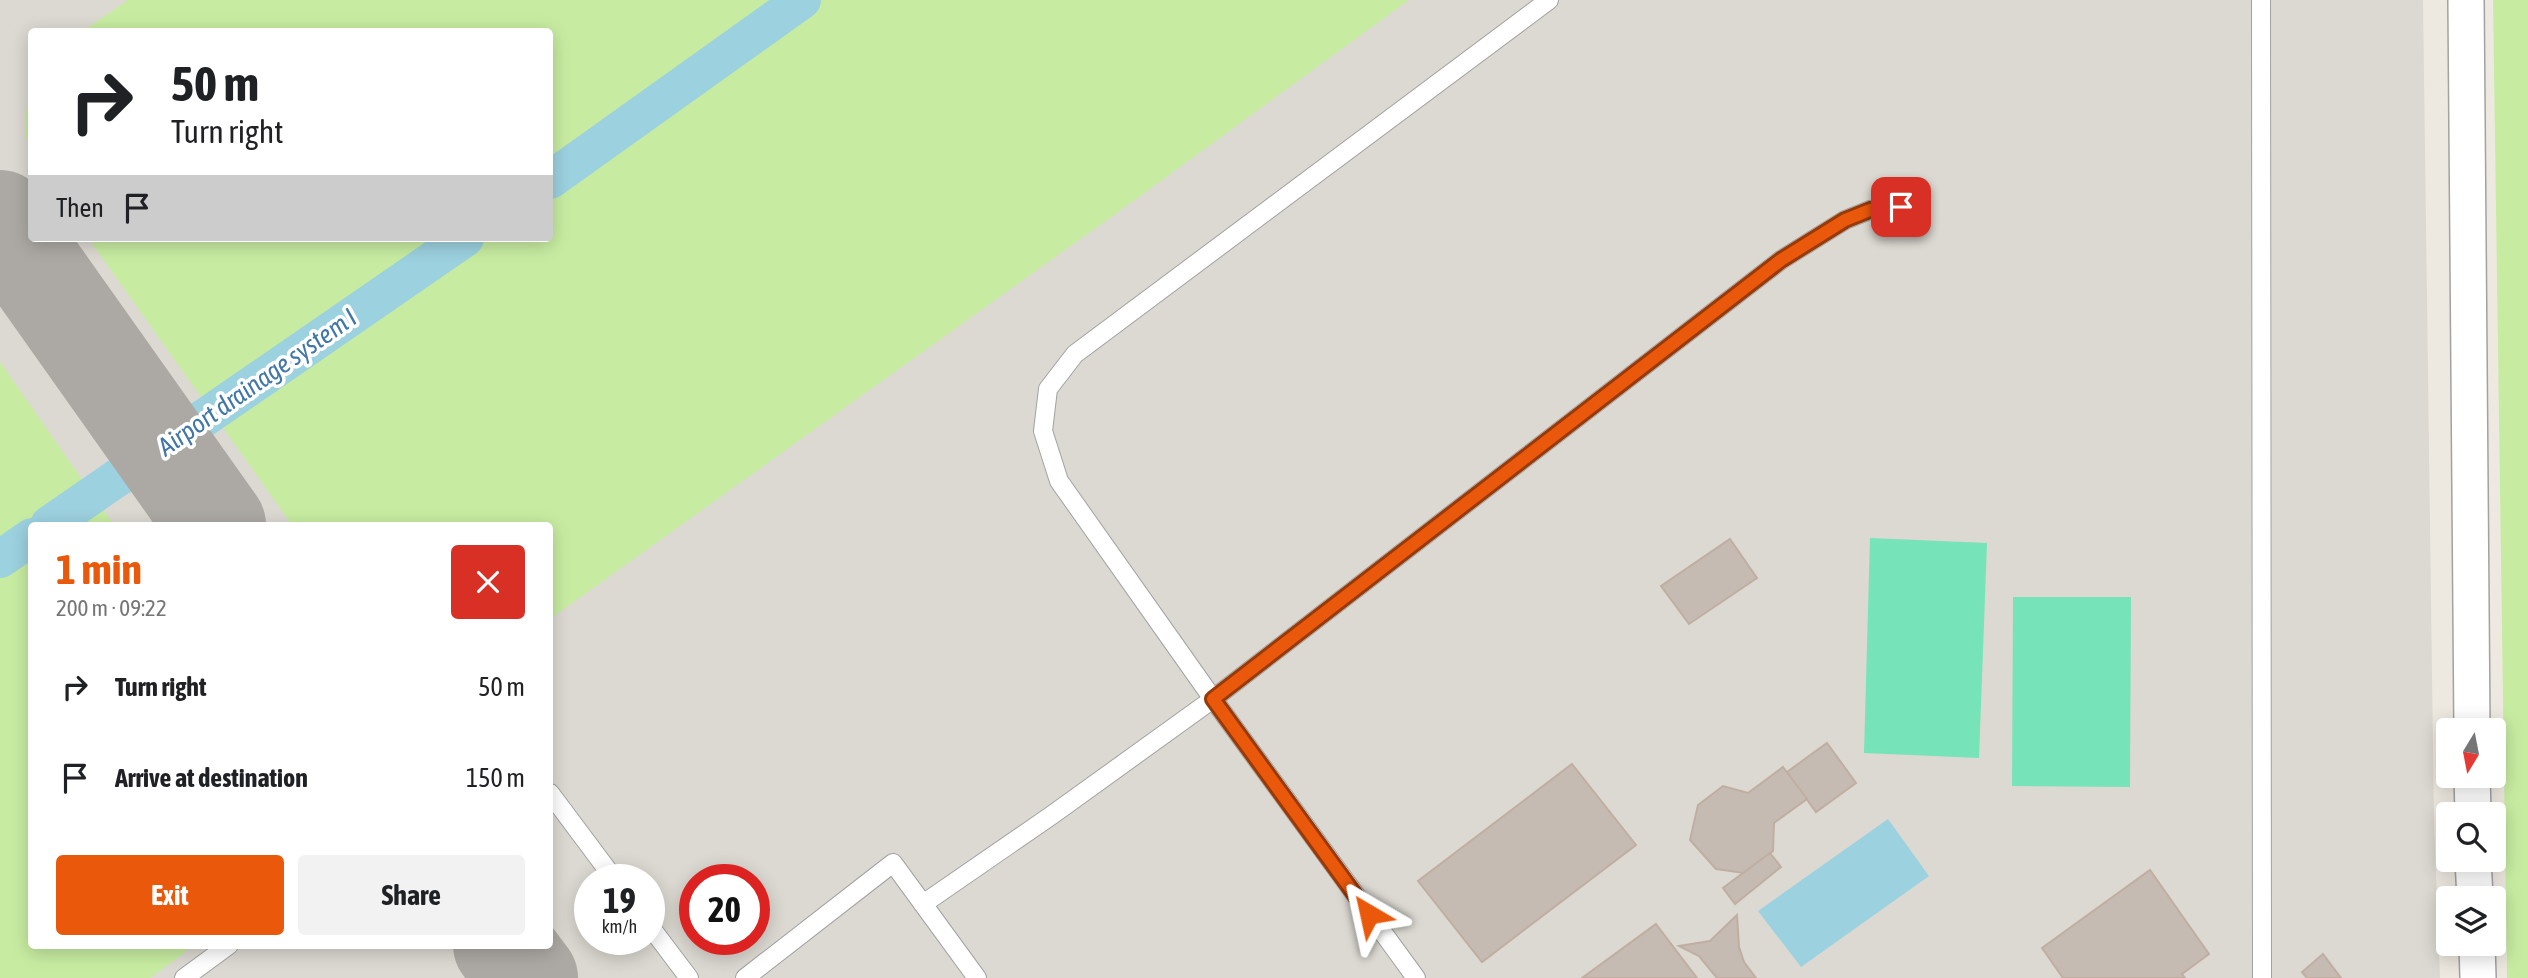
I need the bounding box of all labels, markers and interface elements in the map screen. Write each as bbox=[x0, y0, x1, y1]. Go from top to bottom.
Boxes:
text: 50 m bbox=[171, 55, 259, 111]
icon: right bbox=[56, 56, 147, 147]
text: Turn right bbox=[171, 113, 284, 150]
pin bbox=[1871, 177, 1931, 237]
icon: arrive bbox=[1882, 188, 1920, 226]
icon: arrive bbox=[118, 189, 156, 227]
text: Then bbox=[56, 193, 104, 223]
water label: Airport drainage system I bbox=[151, 302, 362, 462]
text: 1 min bbox=[56, 545, 142, 593]
button: close bbox=[451, 545, 525, 619]
text: 200 m · 09:22 bbox=[56, 595, 167, 621]
icon: right bbox=[56, 668, 94, 706]
text: Turn right bbox=[115, 672, 206, 702]
text: 50 m bbox=[478, 672, 525, 702]
north arrow bbox=[2436, 718, 2506, 788]
map controls bbox=[2436, 718, 2506, 956]
icon: arrive bbox=[56, 759, 94, 797]
text: Arrive at destination bbox=[115, 763, 308, 793]
text: 150 m bbox=[466, 763, 525, 793]
button: search bbox=[2436, 802, 2506, 872]
button: Exit bbox=[56, 855, 284, 935]
button: Share bbox=[298, 855, 525, 935]
speed limit sign: 20 bbox=[679, 864, 770, 955]
position arrow bbox=[1332, 877, 1406, 951]
text: 19 bbox=[603, 880, 636, 920]
button: layers bbox=[2436, 886, 2506, 956]
text: km/h bbox=[602, 916, 637, 937]

